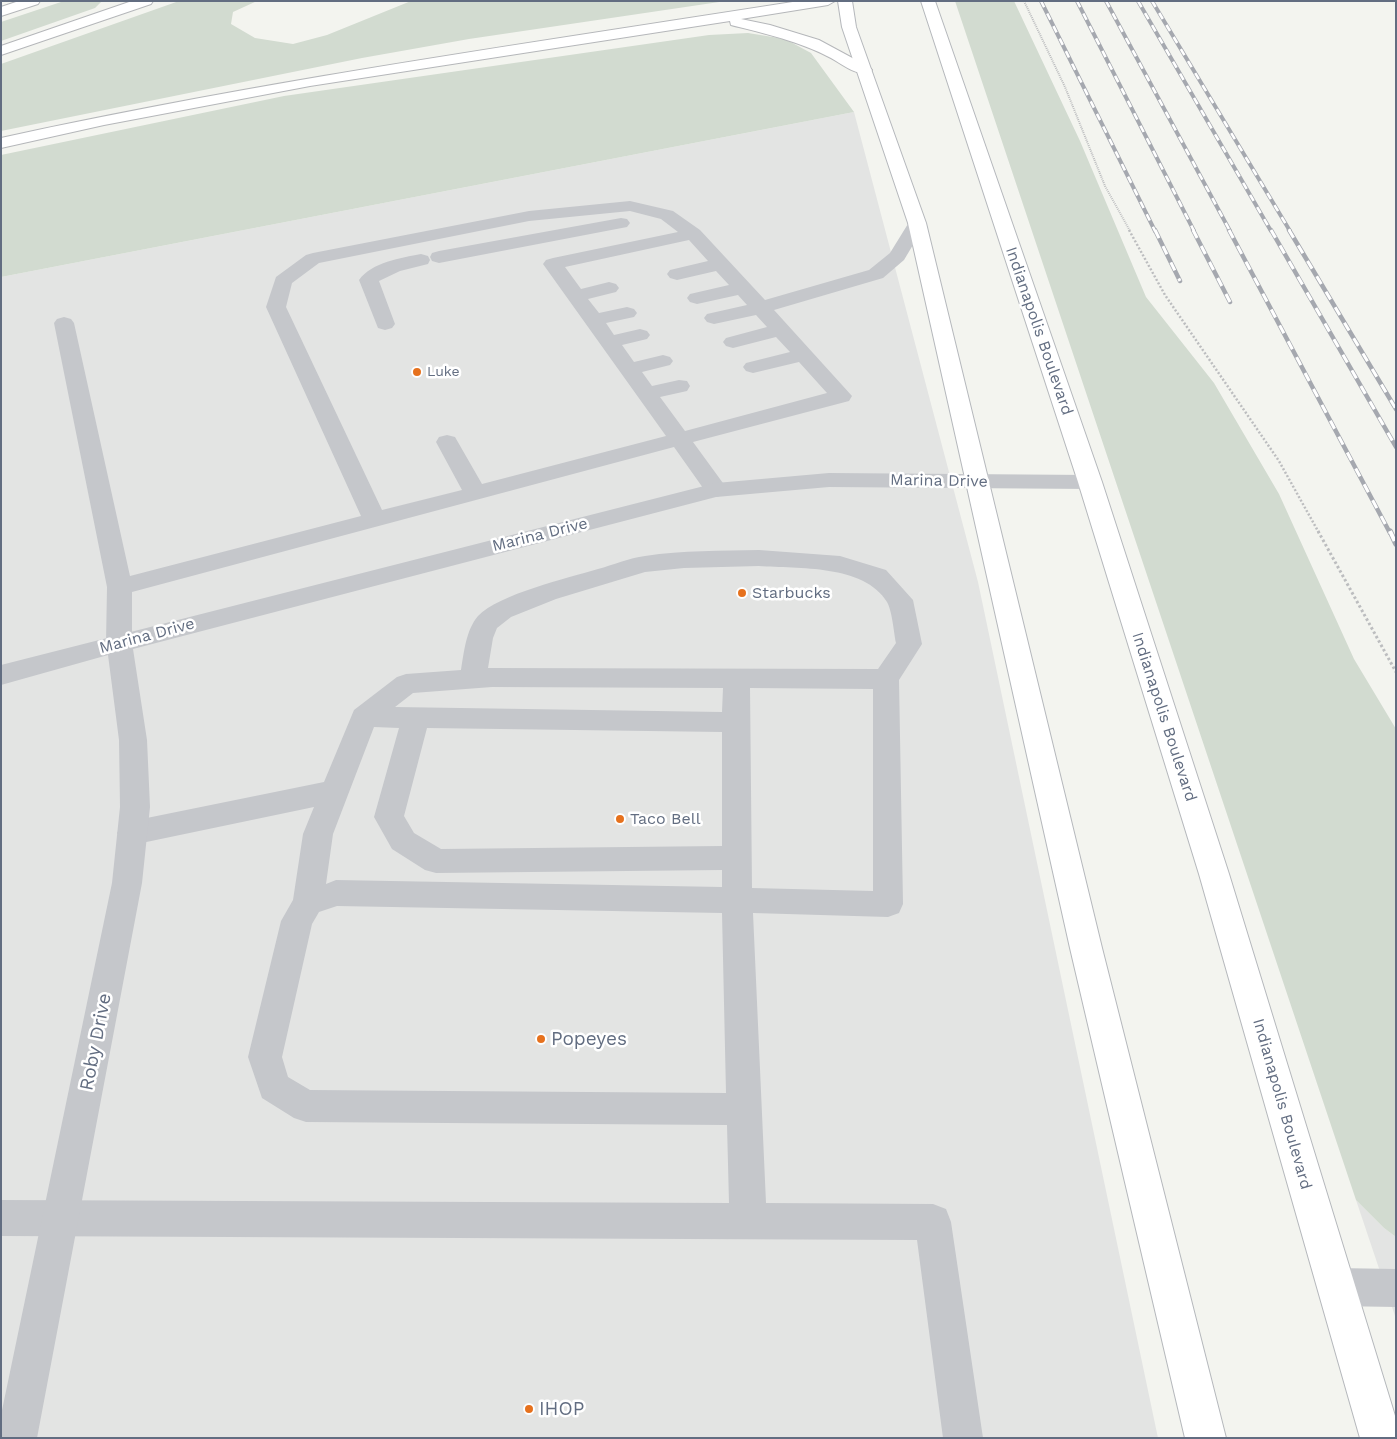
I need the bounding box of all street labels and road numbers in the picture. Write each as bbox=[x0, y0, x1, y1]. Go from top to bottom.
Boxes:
street label: Indianapolis Boulevard bbox=[1001, 244, 1077, 418]
street label: Marina Drive bbox=[890, 471, 988, 491]
street label: Marina Drive bbox=[490, 514, 590, 556]
street label: Marina Drive bbox=[97, 614, 197, 658]
street label: Indianapolis Boulevard bbox=[1128, 630, 1200, 804]
street label: Roby Drive bbox=[75, 991, 117, 1093]
street label: Indianapolis Boulevard bbox=[1248, 1016, 1316, 1192]

